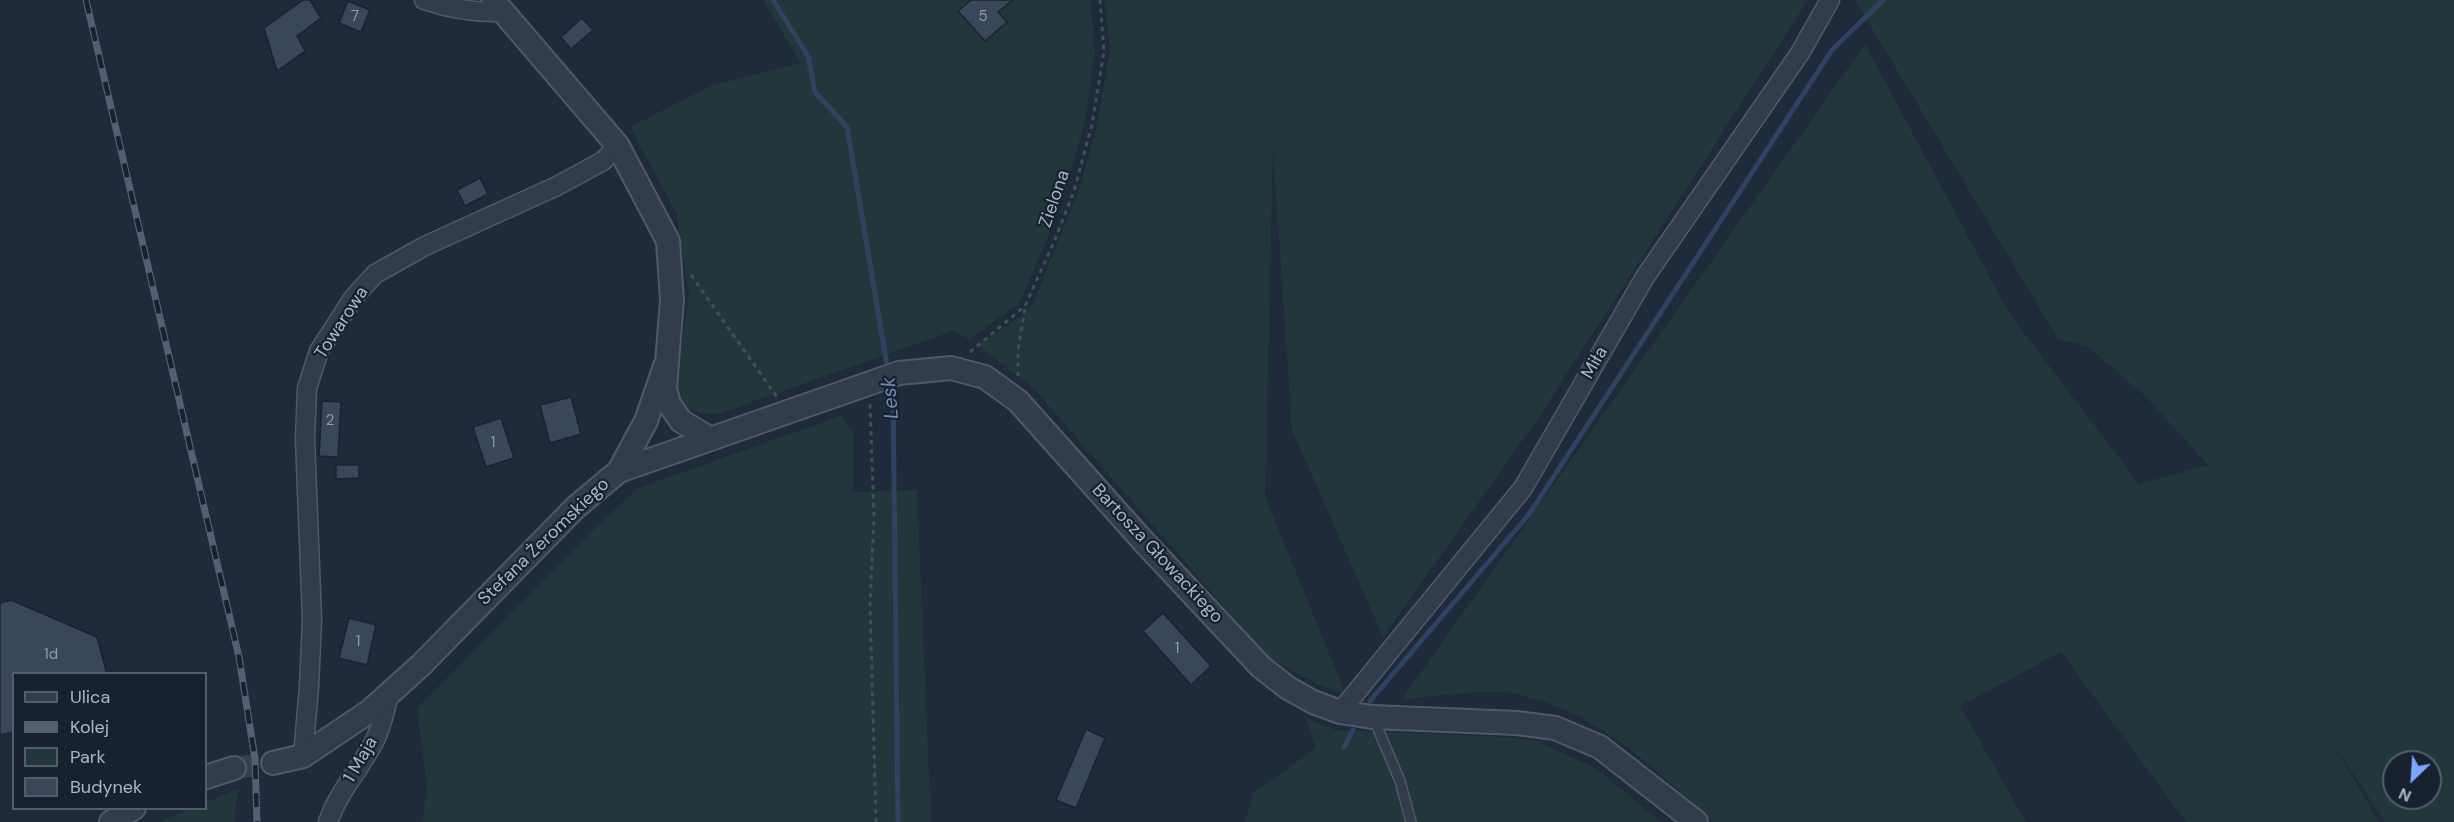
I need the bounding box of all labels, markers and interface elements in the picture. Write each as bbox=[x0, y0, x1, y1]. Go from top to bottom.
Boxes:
house number: 7 bbox=[351, 8, 359, 26]
house number: 5 bbox=[978, 8, 988, 26]
street label: Zielona bbox=[1035, 168, 1075, 230]
street label: Towarowa bbox=[311, 283, 373, 363]
street label: Miła bbox=[1577, 343, 1613, 383]
water label: Lesk bbox=[877, 376, 905, 420]
house number: 2 bbox=[326, 412, 334, 430]
house number: 1 bbox=[491, 434, 495, 452]
street label: Stefana Żeromskiego bbox=[474, 474, 614, 610]
street label: Bartosza Głowackiego bbox=[1087, 480, 1227, 628]
house number: 1 bbox=[356, 633, 360, 651]
house number: 1 bbox=[1175, 640, 1179, 658]
house number: 1d bbox=[44, 646, 58, 664]
legend bbox=[12, 672, 207, 810]
text: Ulica bbox=[70, 685, 110, 709]
text: Kolej bbox=[70, 715, 109, 739]
street label: 1 Maja bbox=[339, 733, 383, 787]
text: Park bbox=[70, 745, 106, 769]
north arrow bbox=[2382, 750, 2442, 810]
text: Budynek bbox=[70, 775, 142, 799]
text: N bbox=[2395, 783, 2415, 807]

